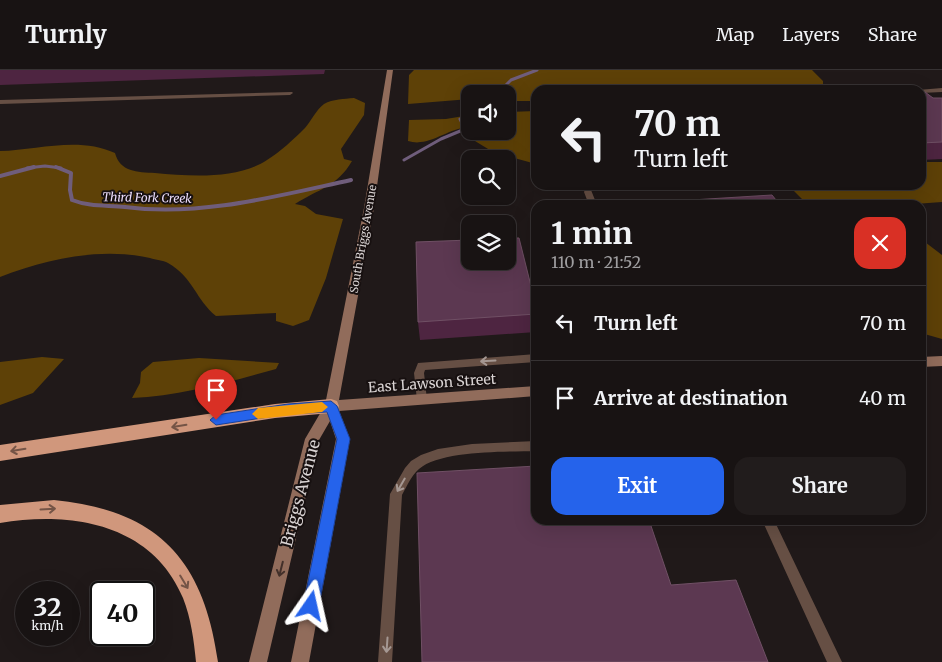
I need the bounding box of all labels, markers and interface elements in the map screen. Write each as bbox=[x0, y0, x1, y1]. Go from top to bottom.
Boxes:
text: Turnly bbox=[25, 19, 107, 50]
text: Map bbox=[716, 23, 754, 46]
text: Layers bbox=[782, 23, 840, 46]
text: Share bbox=[868, 23, 917, 46]
map controls bbox=[461, 85, 516, 270]
button: sound bbox=[461, 85, 516, 140]
text: 70 m bbox=[634, 102, 721, 146]
icon: left bbox=[551, 105, 616, 170]
text: Turn left bbox=[634, 145, 728, 173]
button: search bbox=[461, 150, 516, 205]
street label: South Briggs Avenue bbox=[347, 184, 379, 294]
water label: Third Fork Creek bbox=[102, 189, 192, 206]
text: 1 min bbox=[551, 214, 633, 252]
button: layers bbox=[461, 215, 516, 270]
button: close bbox=[854, 217, 906, 269]
text: 110 m · 21:52 bbox=[551, 252, 641, 272]
icon: left bbox=[551, 309, 579, 337]
text: Turn left bbox=[594, 311, 678, 335]
text: 70 m bbox=[860, 311, 906, 335]
one-way arrow bbox=[480, 356, 496, 365]
pin bbox=[195, 369, 237, 420]
street label: East Lawson Street bbox=[367, 369, 497, 396]
icon: arrive bbox=[202, 376, 230, 404]
icon: arrive bbox=[551, 384, 579, 412]
text: Arrive at destination bbox=[594, 386, 788, 410]
text: 40 m bbox=[859, 386, 906, 410]
one-way arrow bbox=[171, 421, 187, 431]
street label: Briggs Avenue bbox=[276, 437, 324, 549]
one-way arrow bbox=[10, 445, 26, 455]
button: Exit bbox=[551, 457, 724, 515]
button: Share bbox=[734, 457, 906, 515]
one-way arrow bbox=[396, 477, 406, 491]
one-way arrow bbox=[40, 504, 56, 513]
one-way arrow bbox=[276, 560, 285, 576]
one-way arrow bbox=[180, 574, 190, 588]
position arrow bbox=[284, 579, 336, 631]
speed limit sign: 40 bbox=[90, 581, 155, 646]
text: 32 bbox=[33, 591, 62, 623]
text: km/h bbox=[32, 618, 63, 633]
one-way arrow bbox=[382, 637, 391, 653]

